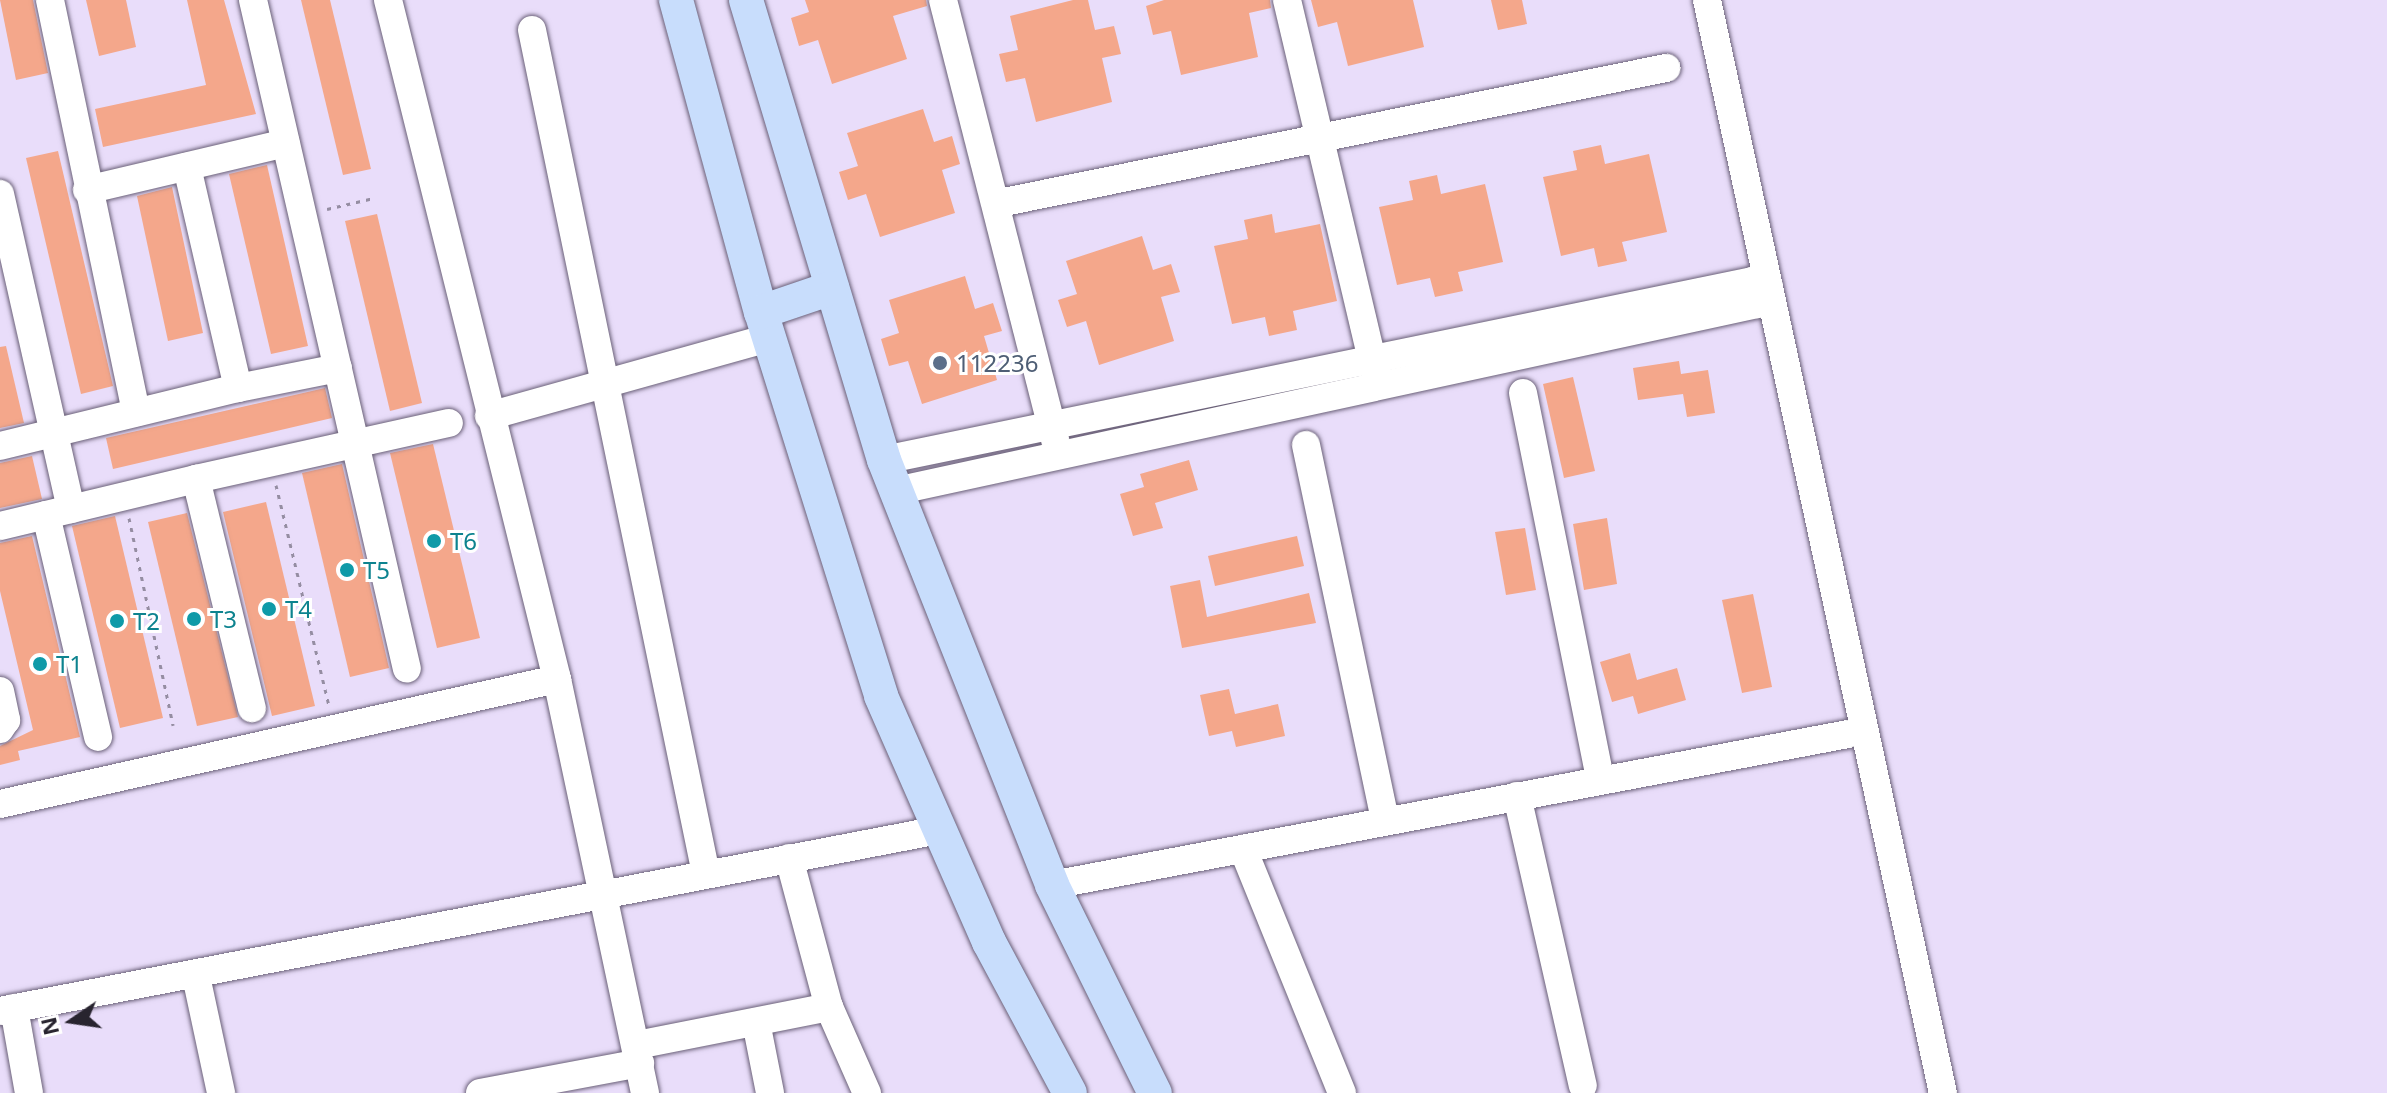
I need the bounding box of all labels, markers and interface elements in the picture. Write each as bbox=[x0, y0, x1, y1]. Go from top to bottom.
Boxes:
place label: 112236 bbox=[956, 349, 1038, 377]
marker: 112236 bbox=[931, 354, 949, 372]
place label: T6 bbox=[450, 527, 477, 555]
marker: T6 bbox=[425, 532, 443, 550]
place label: T5 bbox=[363, 556, 390, 584]
marker: T5 bbox=[338, 561, 356, 579]
place label: T4 bbox=[285, 595, 312, 623]
marker: T4 bbox=[260, 600, 278, 618]
place label: T3 bbox=[210, 605, 237, 633]
place label: T2 bbox=[133, 607, 160, 635]
marker: T3 bbox=[185, 610, 203, 628]
marker: T2 bbox=[108, 612, 126, 630]
place label: T1 bbox=[56, 650, 83, 678]
marker: T1 bbox=[31, 655, 49, 673]
north arrow bbox=[32, 981, 112, 1061]
text: N bbox=[32, 1014, 65, 1038]

